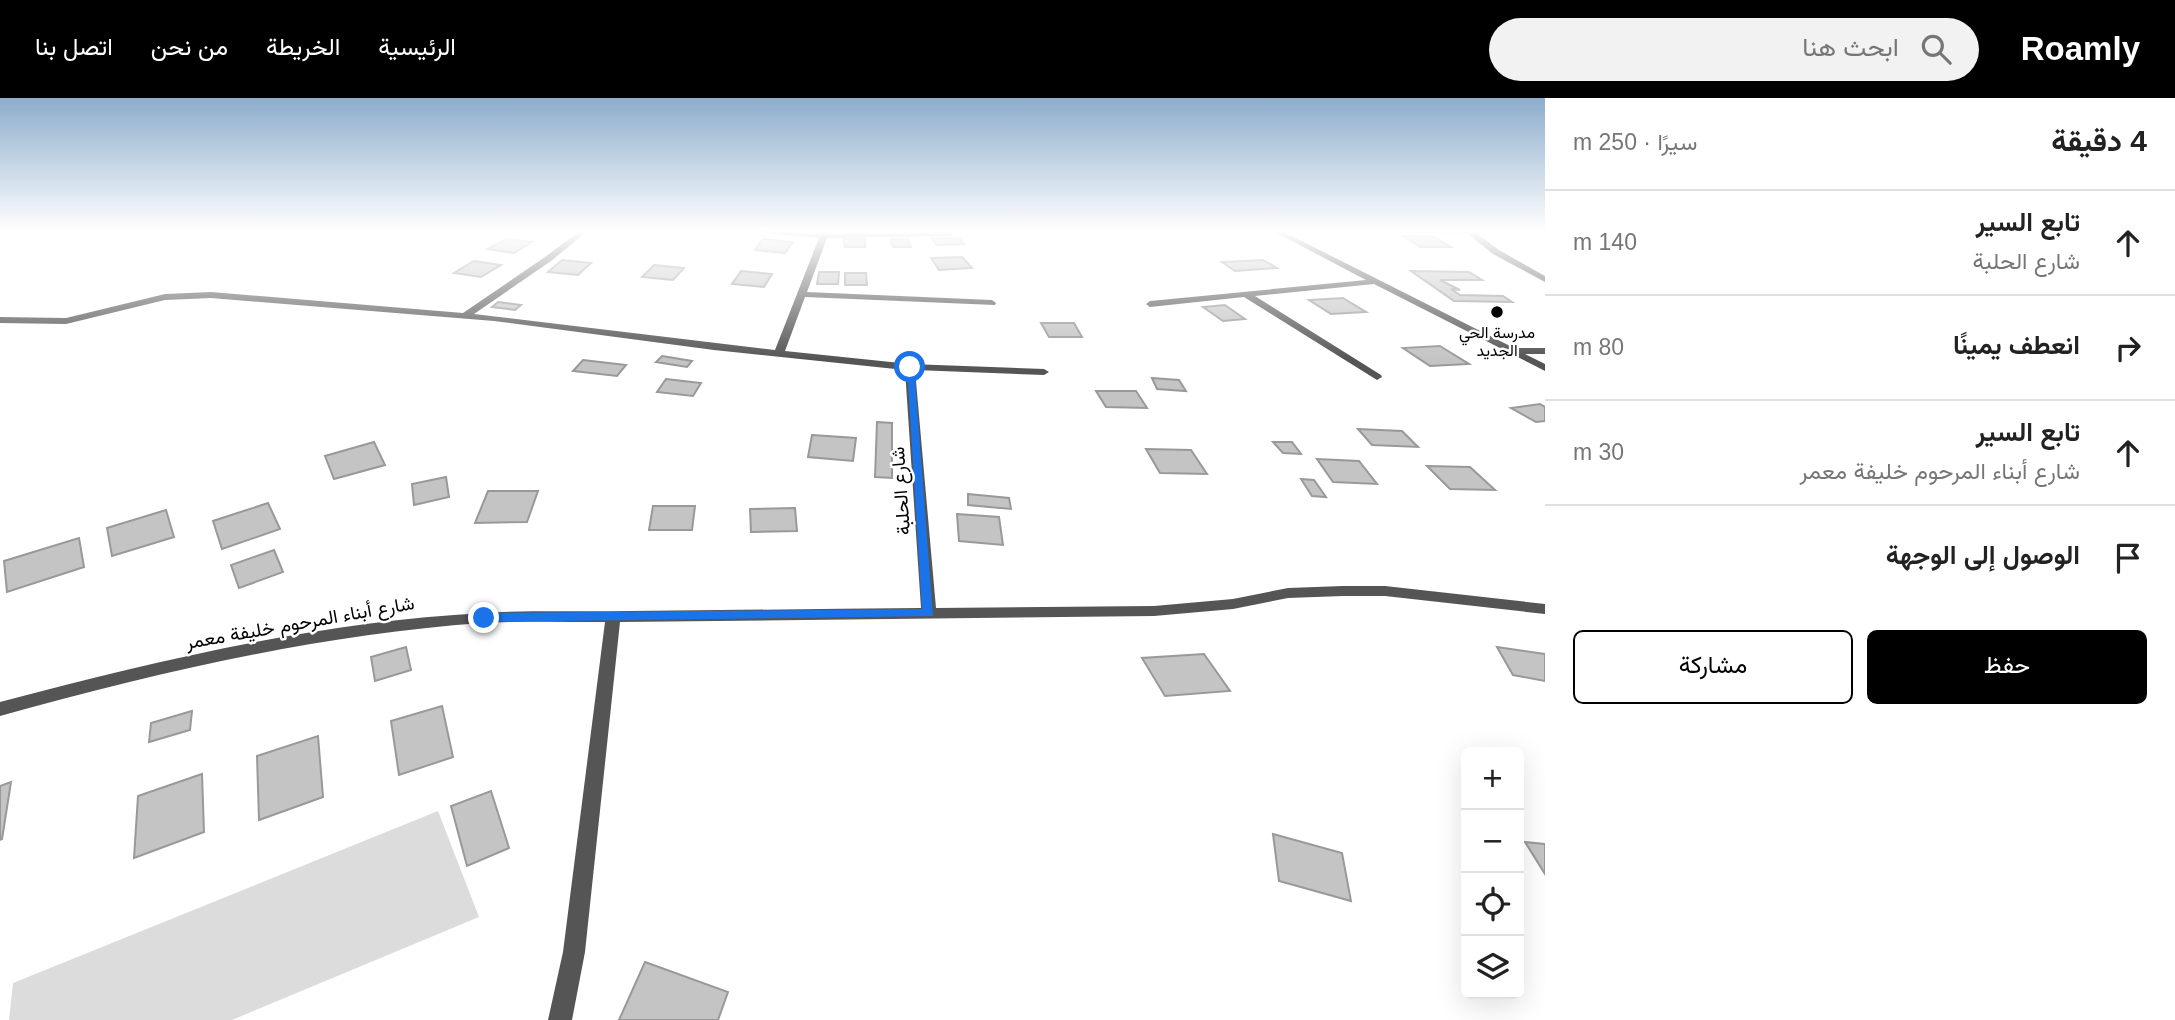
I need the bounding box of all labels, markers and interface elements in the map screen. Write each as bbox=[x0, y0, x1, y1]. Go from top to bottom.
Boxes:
search box bbox=[1489, 18, 1979, 81]
icon: search bbox=[1917, 30, 1955, 68]
text: Roamly bbox=[2021, 30, 2140, 67]
text: ابحث هنا bbox=[1802, 32, 1899, 62]
text: اتصل بنا bbox=[35, 33, 113, 60]
text: من نحن bbox=[151, 33, 228, 60]
text: الخريطة bbox=[266, 33, 340, 60]
text: الرئيسية bbox=[378, 33, 456, 60]
text: 4 دقيقة bbox=[2051, 124, 2147, 157]
text: سيرًا · 250 m bbox=[1573, 129, 1697, 155]
text: تابع السير bbox=[1976, 207, 2080, 237]
icon: ahead bbox=[2109, 224, 2147, 262]
text: 140 m bbox=[1573, 229, 1637, 255]
text: شارع الحلبة bbox=[1973, 248, 2080, 274]
marker: مدرسة الحي الجديد bbox=[1489, 304, 1505, 320]
place label: مدرسة الحي الجديد bbox=[1459, 324, 1535, 360]
icon: right bbox=[2109, 329, 2147, 367]
text: انعطف يمينًا bbox=[1953, 330, 2080, 360]
text: 80 m bbox=[1573, 334, 1624, 360]
route start bbox=[894, 351, 925, 382]
text: تابع السير bbox=[1976, 417, 2080, 447]
icon: ahead bbox=[2109, 434, 2147, 472]
text: 30 m bbox=[1573, 439, 1624, 465]
street label: شارع الحلبة bbox=[887, 446, 916, 536]
text: شارع أبناء المرحوم خليفة معمر bbox=[1800, 458, 2080, 484]
icon: arrive bbox=[2109, 539, 2147, 577]
text: الوصول إلى الوجهة bbox=[1886, 540, 2080, 570]
street label: شارع أبناء المرحوم خليفة معمر bbox=[183, 592, 416, 655]
route end bbox=[468, 602, 499, 633]
button: مشاركة bbox=[1573, 630, 1853, 704]
button: حفظ bbox=[1867, 630, 2147, 704]
map controls bbox=[1461, 747, 1524, 999]
button: + bbox=[1461, 747, 1524, 810]
button: − bbox=[1461, 810, 1524, 873]
button: locate bbox=[1461, 873, 1524, 936]
button: layers bbox=[1461, 936, 1524, 999]

